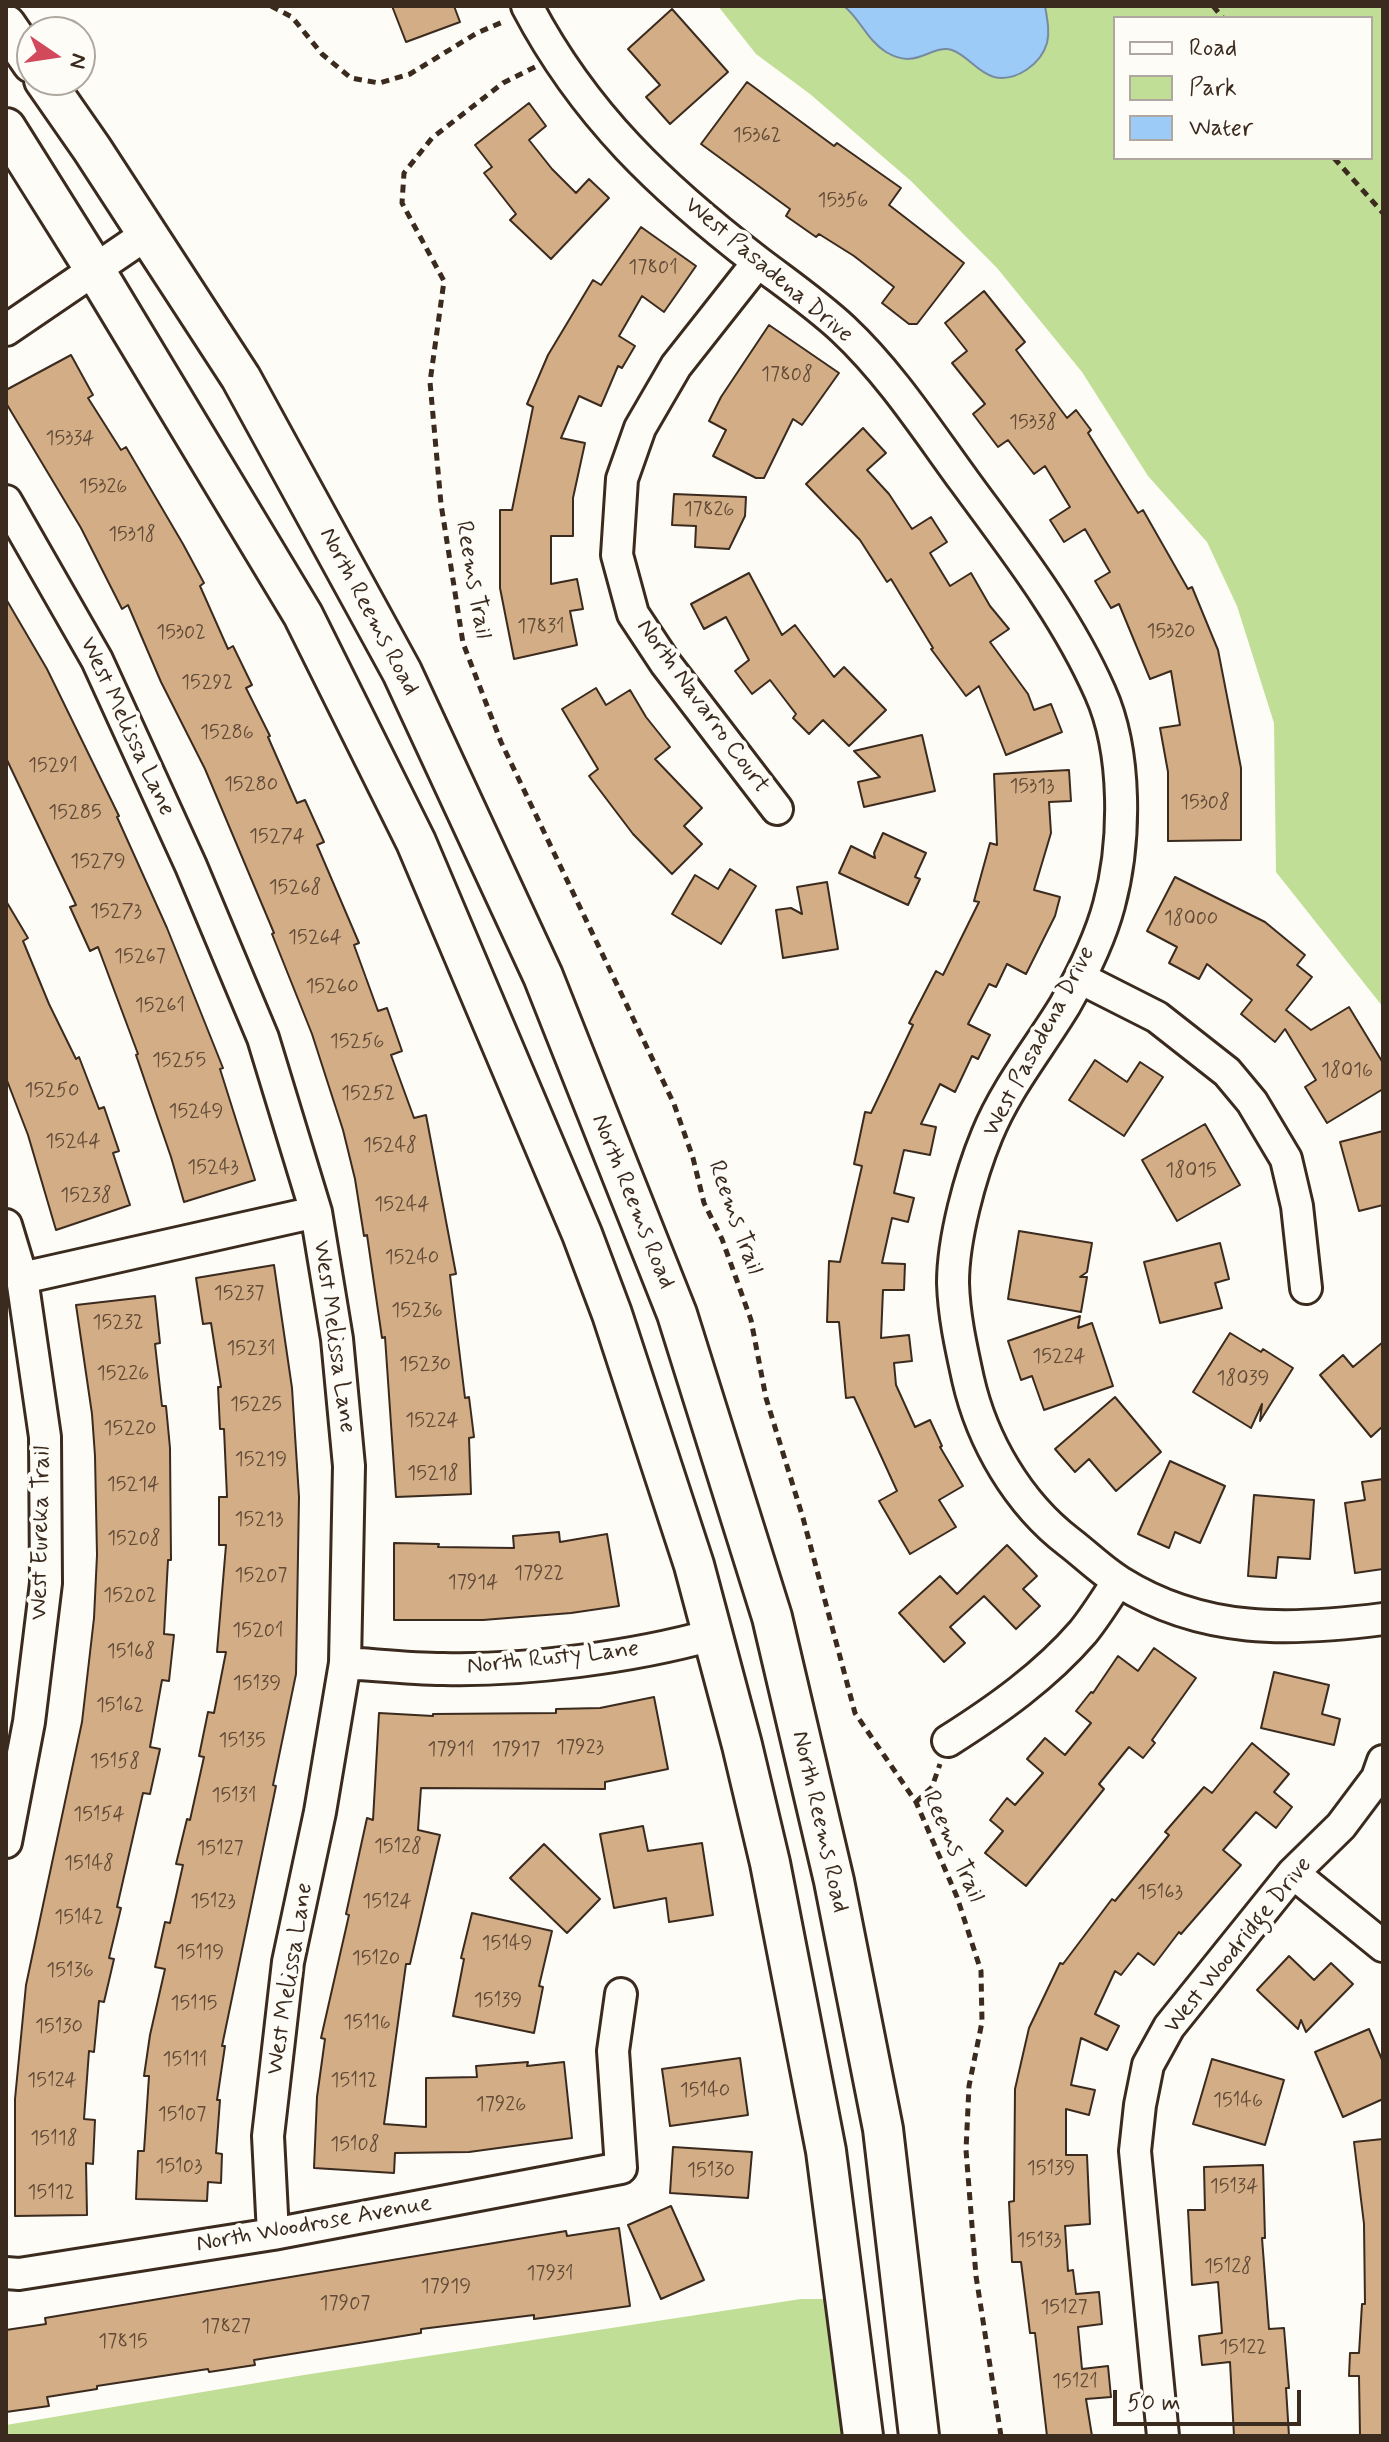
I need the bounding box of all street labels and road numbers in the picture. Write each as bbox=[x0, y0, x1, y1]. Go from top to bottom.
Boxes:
street label: West Pasadena Drive bbox=[678, 192, 858, 350]
street label: Reems Trail bbox=[447, 519, 497, 641]
street label: North Reems Road bbox=[312, 523, 424, 701]
street label: North Navarro Court bbox=[629, 614, 775, 800]
street label: West Melissa Lane bbox=[72, 633, 180, 821]
street label: West Pasadena Drive bbox=[978, 942, 1102, 1142]
street label: North Reems Road bbox=[584, 1111, 680, 1293]
street label: Reems Trail bbox=[700, 1157, 768, 1279]
street label: West Melissa Lane bbox=[305, 1239, 361, 1435]
street label: West Eureka Trail bbox=[26, 1446, 58, 1620]
street label: North Rusty Lane bbox=[466, 1636, 640, 1682]
street label: North Reems Road bbox=[784, 1728, 854, 1916]
street label: Reems Trail bbox=[915, 1787, 989, 1907]
street label: West Woodridge Drive bbox=[1159, 1852, 1319, 2040]
street label: West Melissa Lane bbox=[262, 1881, 320, 2077]
street label: North Woodrose Avenue bbox=[194, 2190, 434, 2260]

